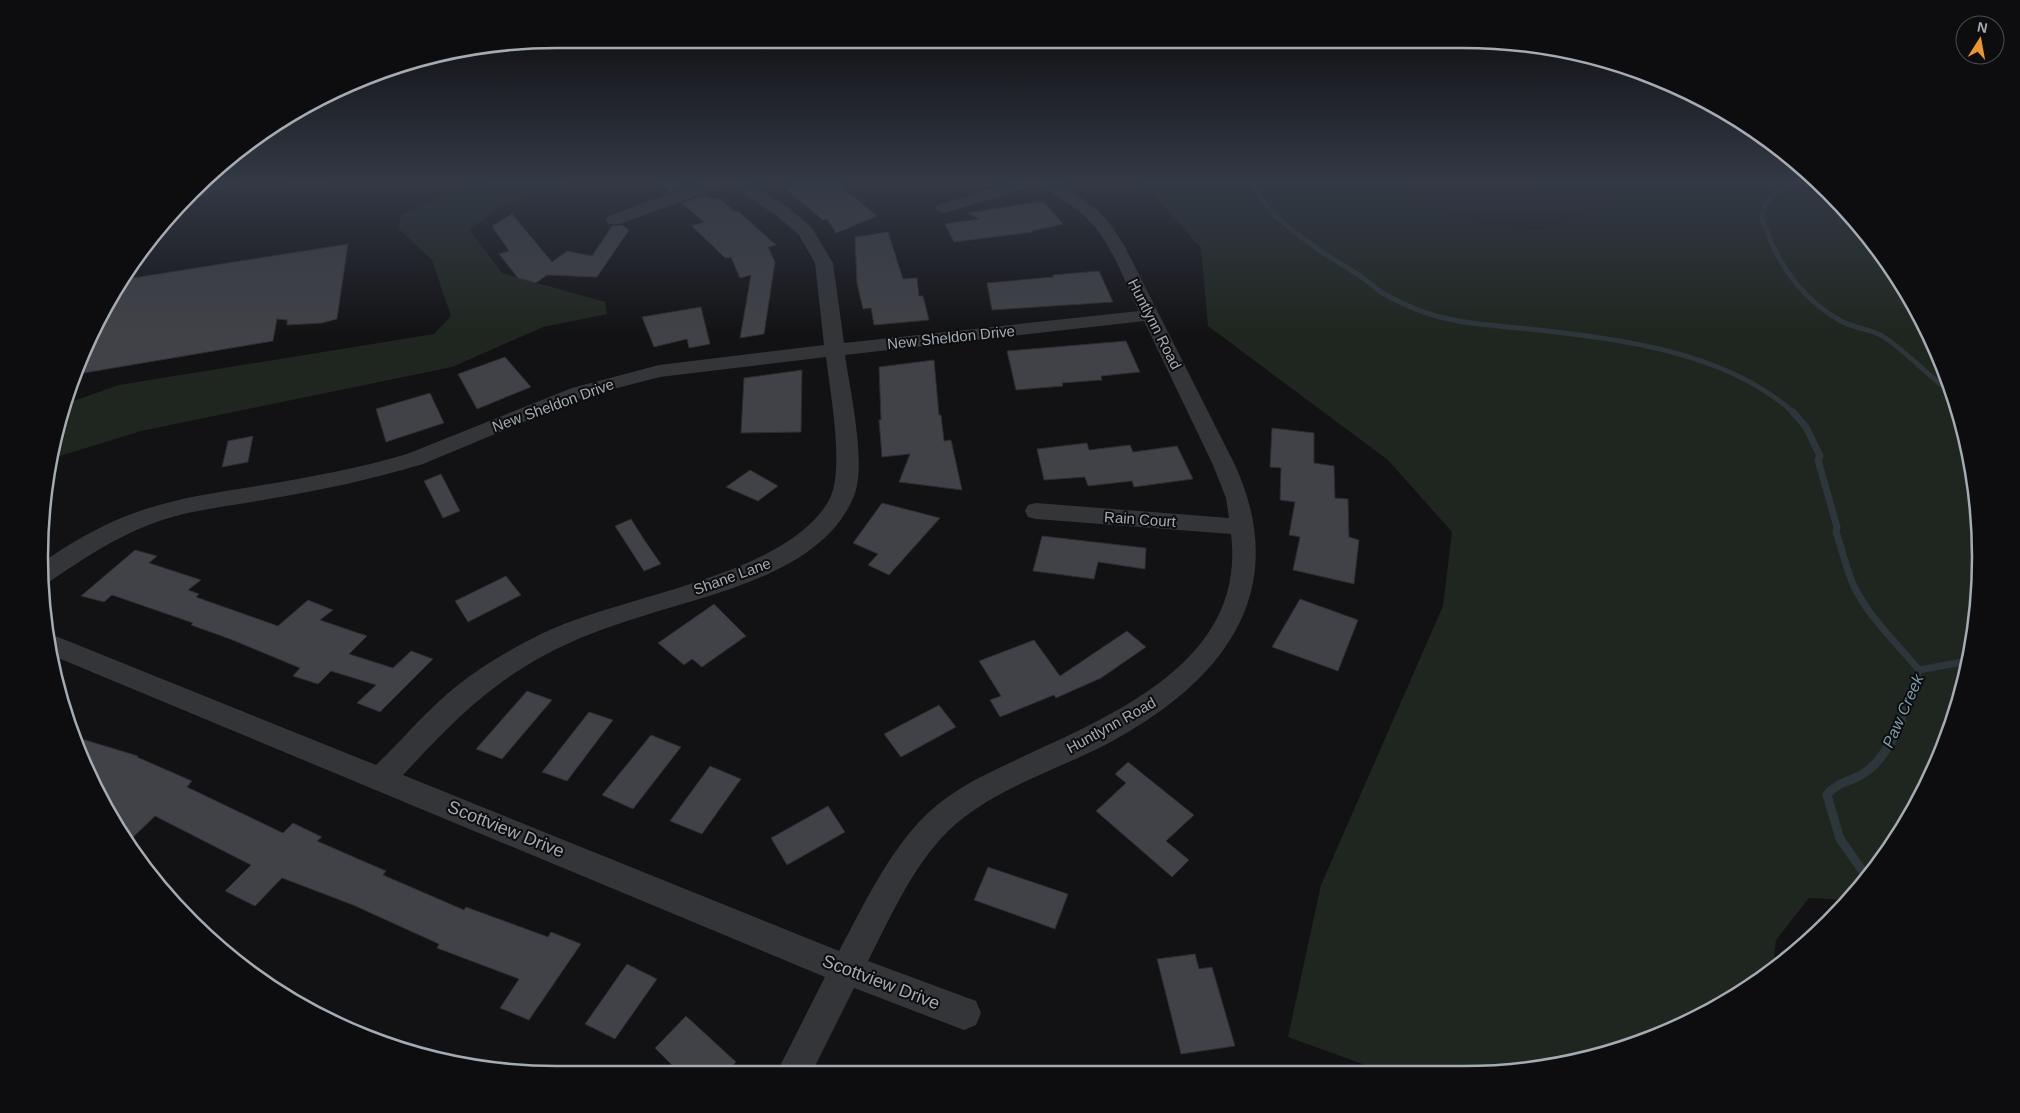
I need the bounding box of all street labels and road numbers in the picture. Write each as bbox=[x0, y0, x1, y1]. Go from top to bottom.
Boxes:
street label: Huntlynn Road bbox=[1125, 276, 1185, 372]
street label: New Sheldon Drive bbox=[886, 322, 1016, 352]
street label: New Sheldon Drive bbox=[490, 375, 616, 435]
street label: Rain Court bbox=[1104, 508, 1177, 530]
street label: Shane Lane bbox=[691, 554, 773, 598]
street label: Huntlynn Road bbox=[1063, 694, 1159, 756]
street label: Scottview Drive bbox=[445, 796, 567, 862]
street label: Scottview Drive bbox=[820, 950, 942, 1014]

